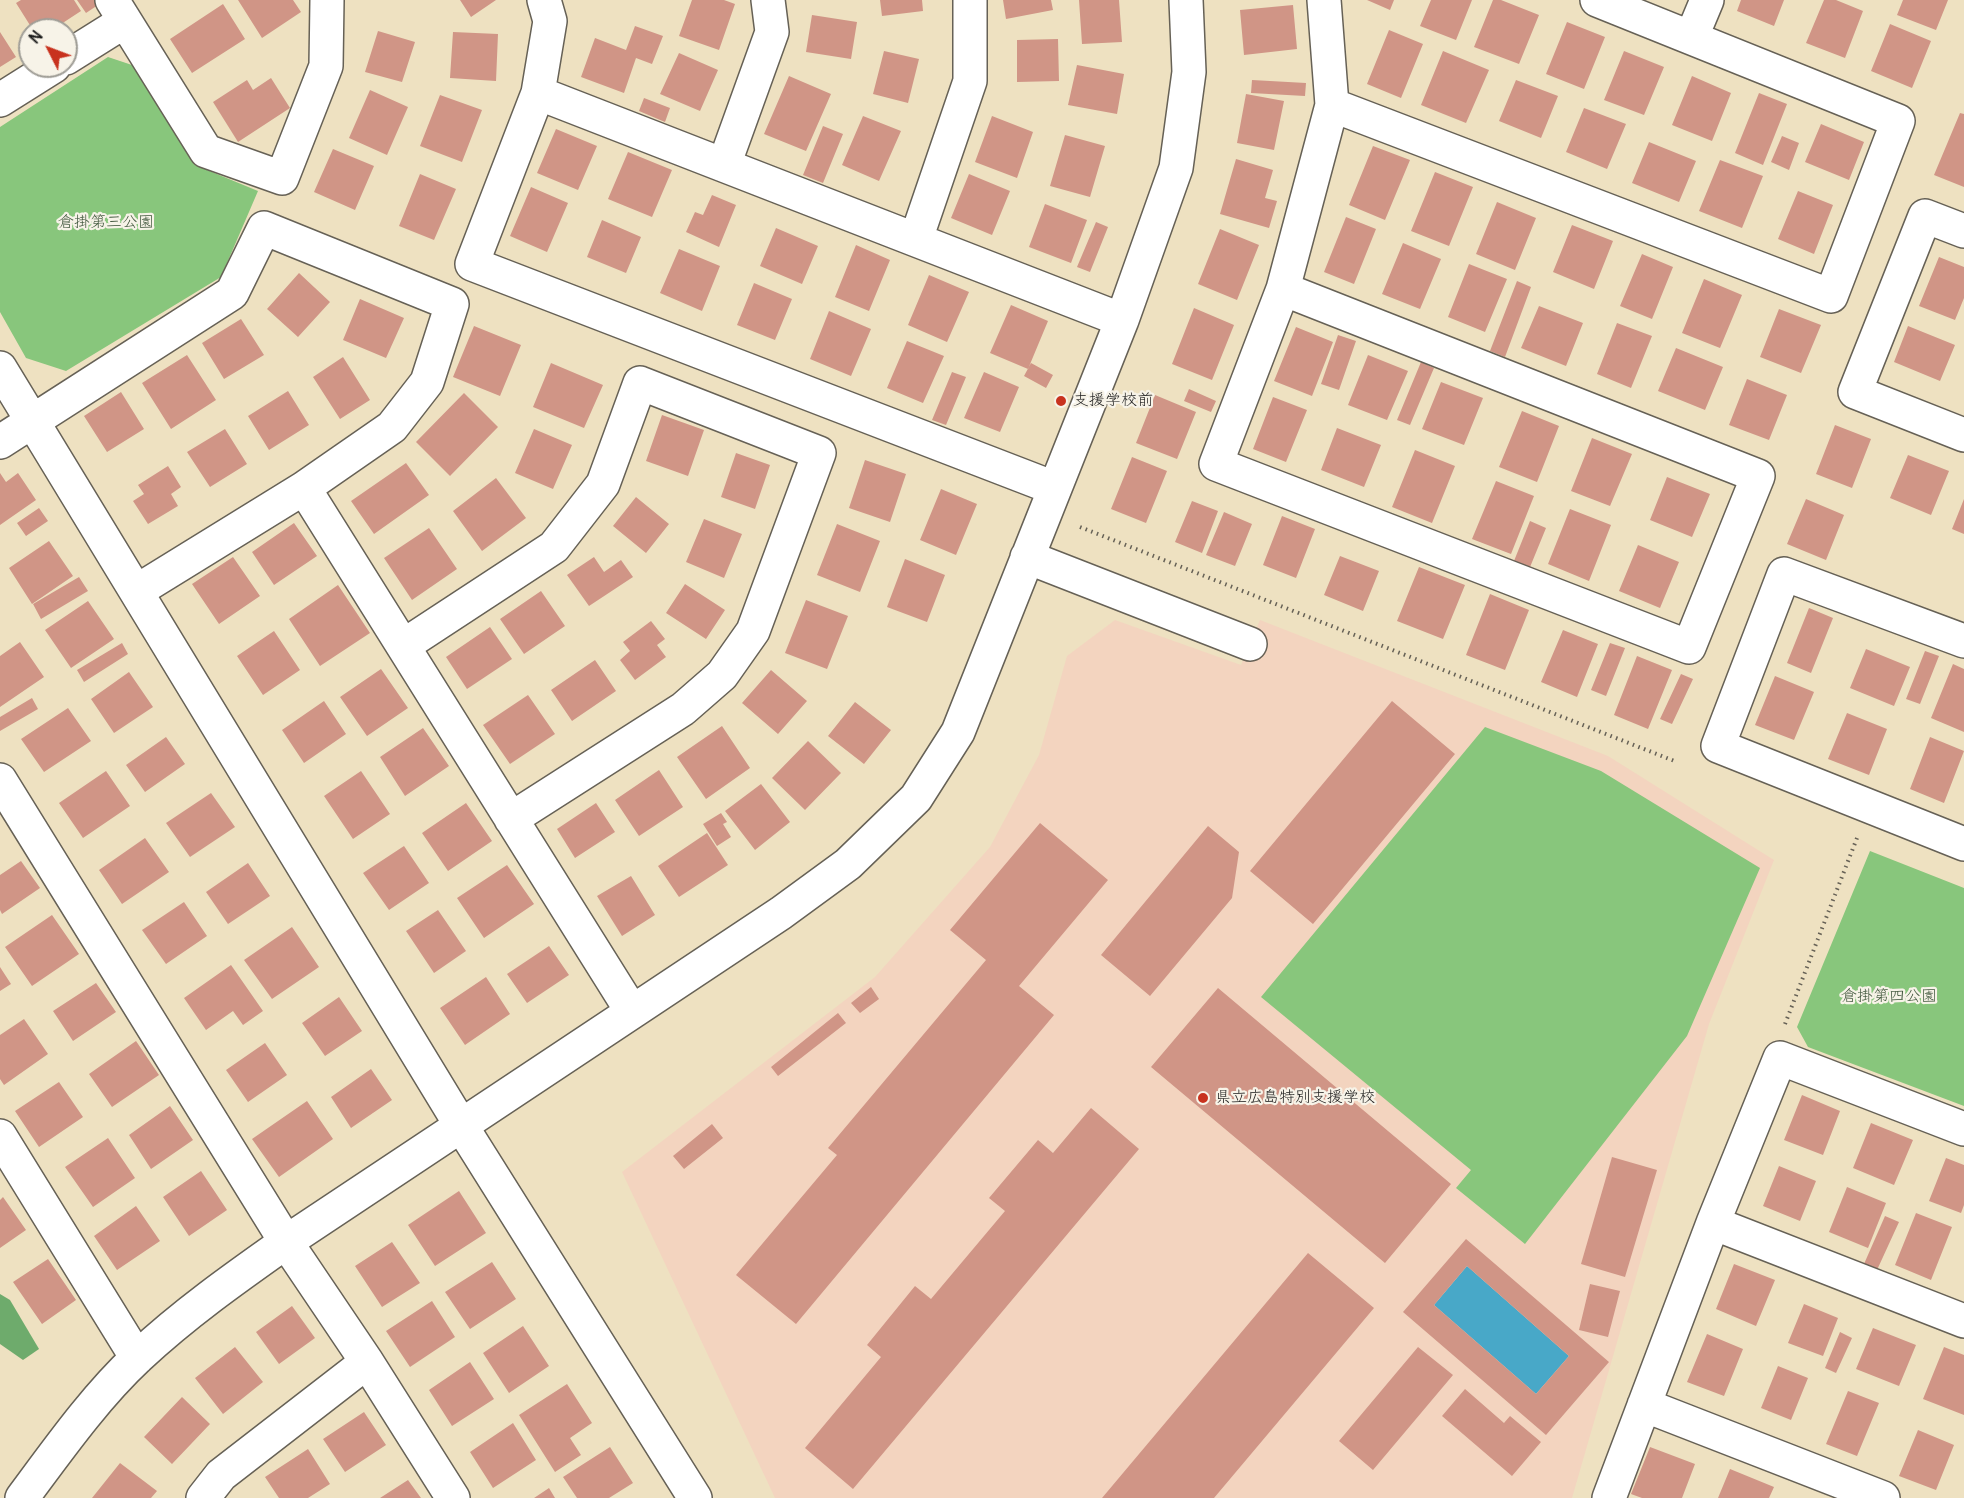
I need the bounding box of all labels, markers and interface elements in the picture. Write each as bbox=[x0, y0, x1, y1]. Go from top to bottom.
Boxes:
north arrow bbox=[18, 18, 78, 78]
text: N bbox=[25, 27, 47, 48]
park label: 倉掛第三公園 bbox=[58, 213, 154, 233]
place label: 支援学校前 bbox=[1073, 391, 1153, 411]
marker: 支援学校前 bbox=[1054, 394, 1068, 408]
park label: 倉掛第四公園 bbox=[1841, 987, 1937, 1007]
place label: 県立広島特別支援学校 bbox=[1215, 1088, 1375, 1108]
marker: 県立広島特別支援学校 bbox=[1196, 1091, 1210, 1105]

